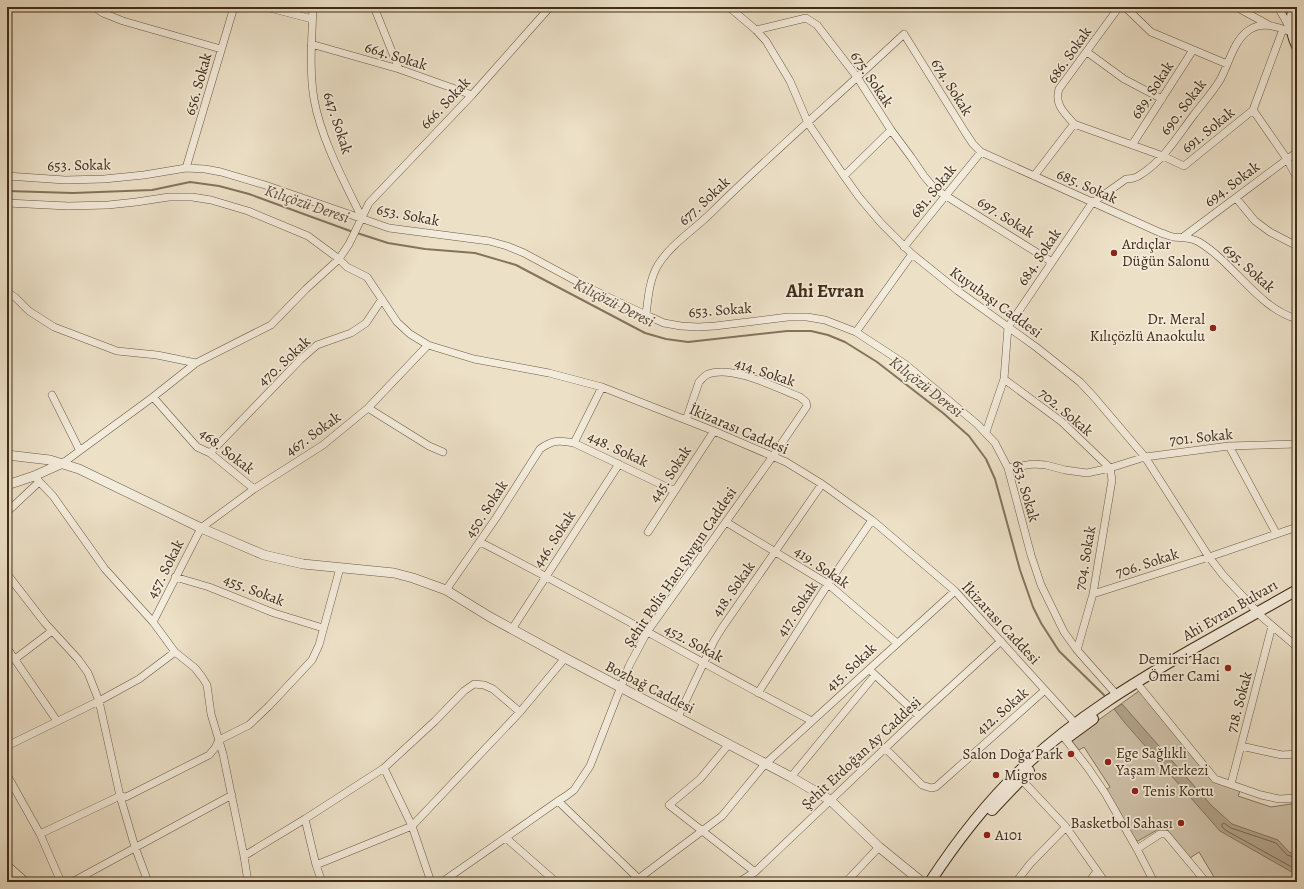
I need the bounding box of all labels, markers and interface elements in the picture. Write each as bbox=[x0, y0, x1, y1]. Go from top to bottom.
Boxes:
street label: 686. Sokak bbox=[1042, 22, 1096, 87]
street label: 664. Sokak bbox=[362, 37, 430, 75]
street label: 675. Sokak bbox=[846, 47, 898, 111]
street label: 656. Sokak bbox=[180, 50, 217, 118]
street label: 674. Sokak bbox=[927, 55, 978, 120]
street label: 689. Sokak bbox=[1126, 57, 1178, 123]
street label: 666. Sokak bbox=[416, 72, 475, 134]
street label: 690. Sokak bbox=[1155, 74, 1211, 139]
street label: 647. Sokak bbox=[319, 89, 358, 157]
street label: 691. Sokak bbox=[1177, 102, 1239, 158]
street label: 653. Sokak bbox=[47, 154, 112, 176]
street label: 694. Sokak bbox=[1200, 156, 1264, 211]
street label: 681. Sokak bbox=[905, 160, 961, 222]
street label: 685. Sokak bbox=[1053, 164, 1121, 208]
street label: 677. Sokak bbox=[674, 172, 734, 230]
water label: Kılıçözü Deresi bbox=[262, 179, 352, 229]
street label: 697. Sokak bbox=[974, 192, 1039, 243]
street label: 653. Sokak bbox=[375, 199, 442, 231]
street label: 684. Sokak bbox=[1013, 224, 1066, 290]
place label: Ardıçlar Düğün Salonu bbox=[1121, 234, 1210, 271]
street label: 695. Sokak bbox=[1218, 239, 1280, 297]
marker: Ardıçlar Düğün Salonu bbox=[1109, 248, 1119, 258]
street label: Kuyubaşı Caddesi bbox=[946, 262, 1046, 342]
water label: Kılıçözü Deresi bbox=[570, 273, 658, 333]
district label: Ahi Evran bbox=[785, 278, 864, 304]
street label: 653. Sokak bbox=[688, 298, 753, 322]
place label: Dr. Meral Kılıçözlü Anaokulu bbox=[1090, 309, 1206, 346]
marker: Dr. Meral Kılıçözlü Anaokulu bbox=[1208, 323, 1218, 333]
street label: 470. Sokak bbox=[253, 331, 315, 390]
water label: Kılıçözü Deresi bbox=[885, 351, 967, 423]
street label: 414. Sokak bbox=[732, 353, 798, 391]
street label: 702. Sokak bbox=[1035, 383, 1098, 441]
street label: İkizarası Caddesi bbox=[686, 399, 792, 459]
street label: 467. Sokak bbox=[281, 407, 345, 461]
street label: 468. Sokak bbox=[195, 423, 259, 479]
street label: 701. Sokak bbox=[1168, 424, 1234, 450]
street label: 448. Sokak bbox=[584, 426, 652, 472]
street label: 445. Sokak bbox=[644, 441, 696, 506]
street label: 653. Sokak bbox=[1008, 458, 1045, 525]
street label: 450. Sokak bbox=[460, 476, 512, 542]
street label: Şehit Polis Hacı Şıvgın Caddesi bbox=[619, 483, 741, 651]
street label: 446. Sokak bbox=[528, 506, 580, 571]
street label: 704. Sokak bbox=[1070, 524, 1101, 592]
street label: 457. Sokak bbox=[142, 536, 189, 602]
street label: 419. Sokak bbox=[790, 541, 854, 593]
street label: 706. Sokak bbox=[1113, 543, 1182, 583]
street label: 418. Sokak bbox=[707, 557, 760, 621]
street label: 455. Sokak bbox=[221, 569, 288, 611]
street label: Ahi Evran Bulvarı bbox=[1178, 575, 1281, 646]
street label: 417. Sokak bbox=[772, 577, 823, 641]
street label: İkizarası Caddesi bbox=[957, 577, 1045, 669]
street label: 452. Sokak bbox=[661, 619, 728, 667]
street label: 415. Sokak bbox=[821, 638, 881, 696]
place label: Demirci Hacı Ömer Cami bbox=[1138, 649, 1220, 686]
street label: Bozbağ Caddesi bbox=[602, 656, 698, 718]
marker: Demirci Hacı Ömer Cami bbox=[1223, 663, 1233, 673]
street label: 718. Sokak bbox=[1221, 669, 1257, 735]
street label: 412. Sokak bbox=[972, 682, 1033, 739]
street label: Şehit Erdoğan Ay Caddesi bbox=[797, 692, 925, 814]
place label: Ege Sağlıklı Yaşam Merkezi bbox=[1115, 743, 1209, 780]
place label: Salon Doğa Park bbox=[963, 744, 1064, 764]
marker: Salon Doğa Park bbox=[1066, 749, 1076, 759]
marker: Ege Sağlıklı Yaşam Merkezi bbox=[1103, 757, 1113, 767]
place label: Migros bbox=[1004, 765, 1047, 785]
marker: Migros bbox=[991, 770, 1001, 780]
place label: Tenis Kortu bbox=[1143, 781, 1215, 801]
marker: Tenis Kortu bbox=[1130, 786, 1140, 796]
place label: Basketbol Sahası bbox=[1071, 813, 1173, 833]
marker: Basketbol Sahası bbox=[1176, 818, 1186, 828]
place label: A101 bbox=[994, 825, 1022, 845]
marker: A101 bbox=[982, 830, 992, 840]

